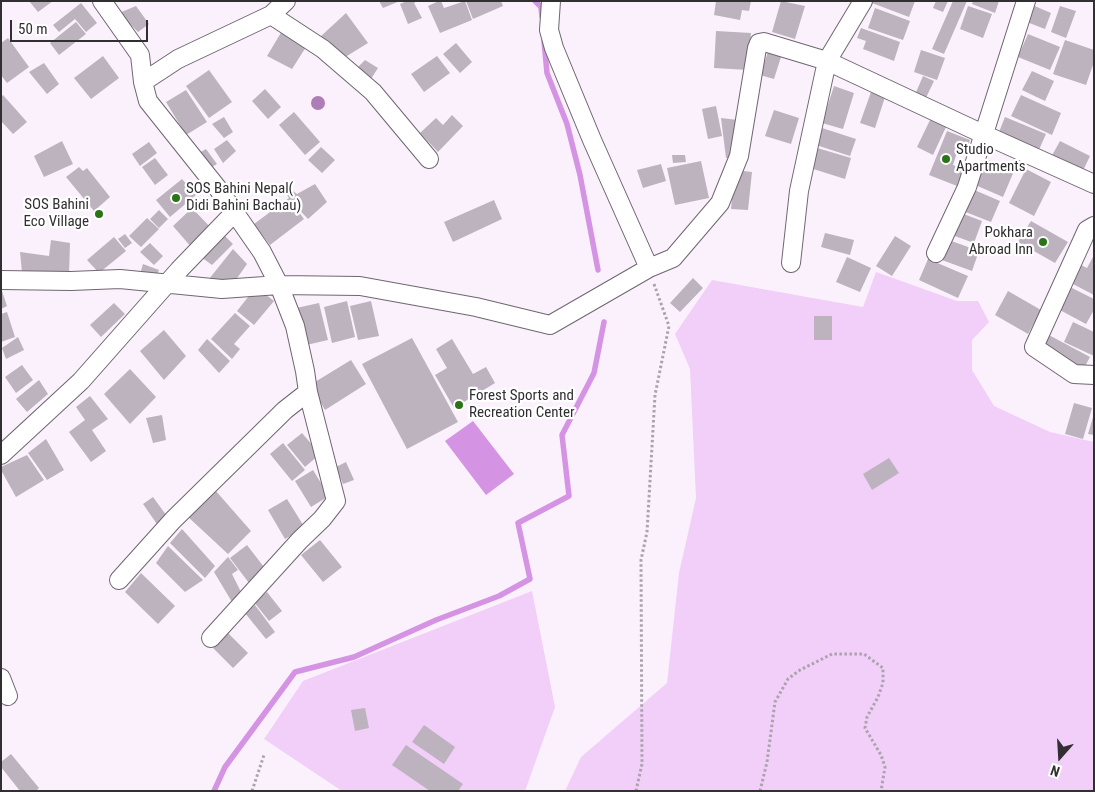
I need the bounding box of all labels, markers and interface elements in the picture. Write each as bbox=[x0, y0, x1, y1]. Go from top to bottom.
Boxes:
scale bar bbox=[12, 10, 150, 42]
text: 50 m bbox=[18, 20, 48, 38]
place label: Studio Apartments bbox=[956, 141, 1025, 176]
marker: Studio Apartments bbox=[940, 153, 952, 165]
place label: SOS Bahini Nepal( Didi Bahini Bachau) bbox=[186, 180, 301, 215]
marker: SOS Bahini Nepal( Didi Bahini Bachau) bbox=[170, 192, 182, 204]
place label: SOS Bahini Eco Village bbox=[23, 196, 89, 231]
marker: SOS Bahini Eco Village bbox=[93, 208, 105, 220]
place label: Pokhara Abroad Inn bbox=[969, 224, 1033, 259]
marker: Pokhara Abroad Inn bbox=[1037, 236, 1049, 248]
place label: Forest Sports and Recreation Center bbox=[469, 387, 575, 422]
marker: Forest Sports and Recreation Center bbox=[453, 399, 465, 411]
north arrow bbox=[1035, 732, 1085, 782]
text: N bbox=[1048, 762, 1062, 780]

